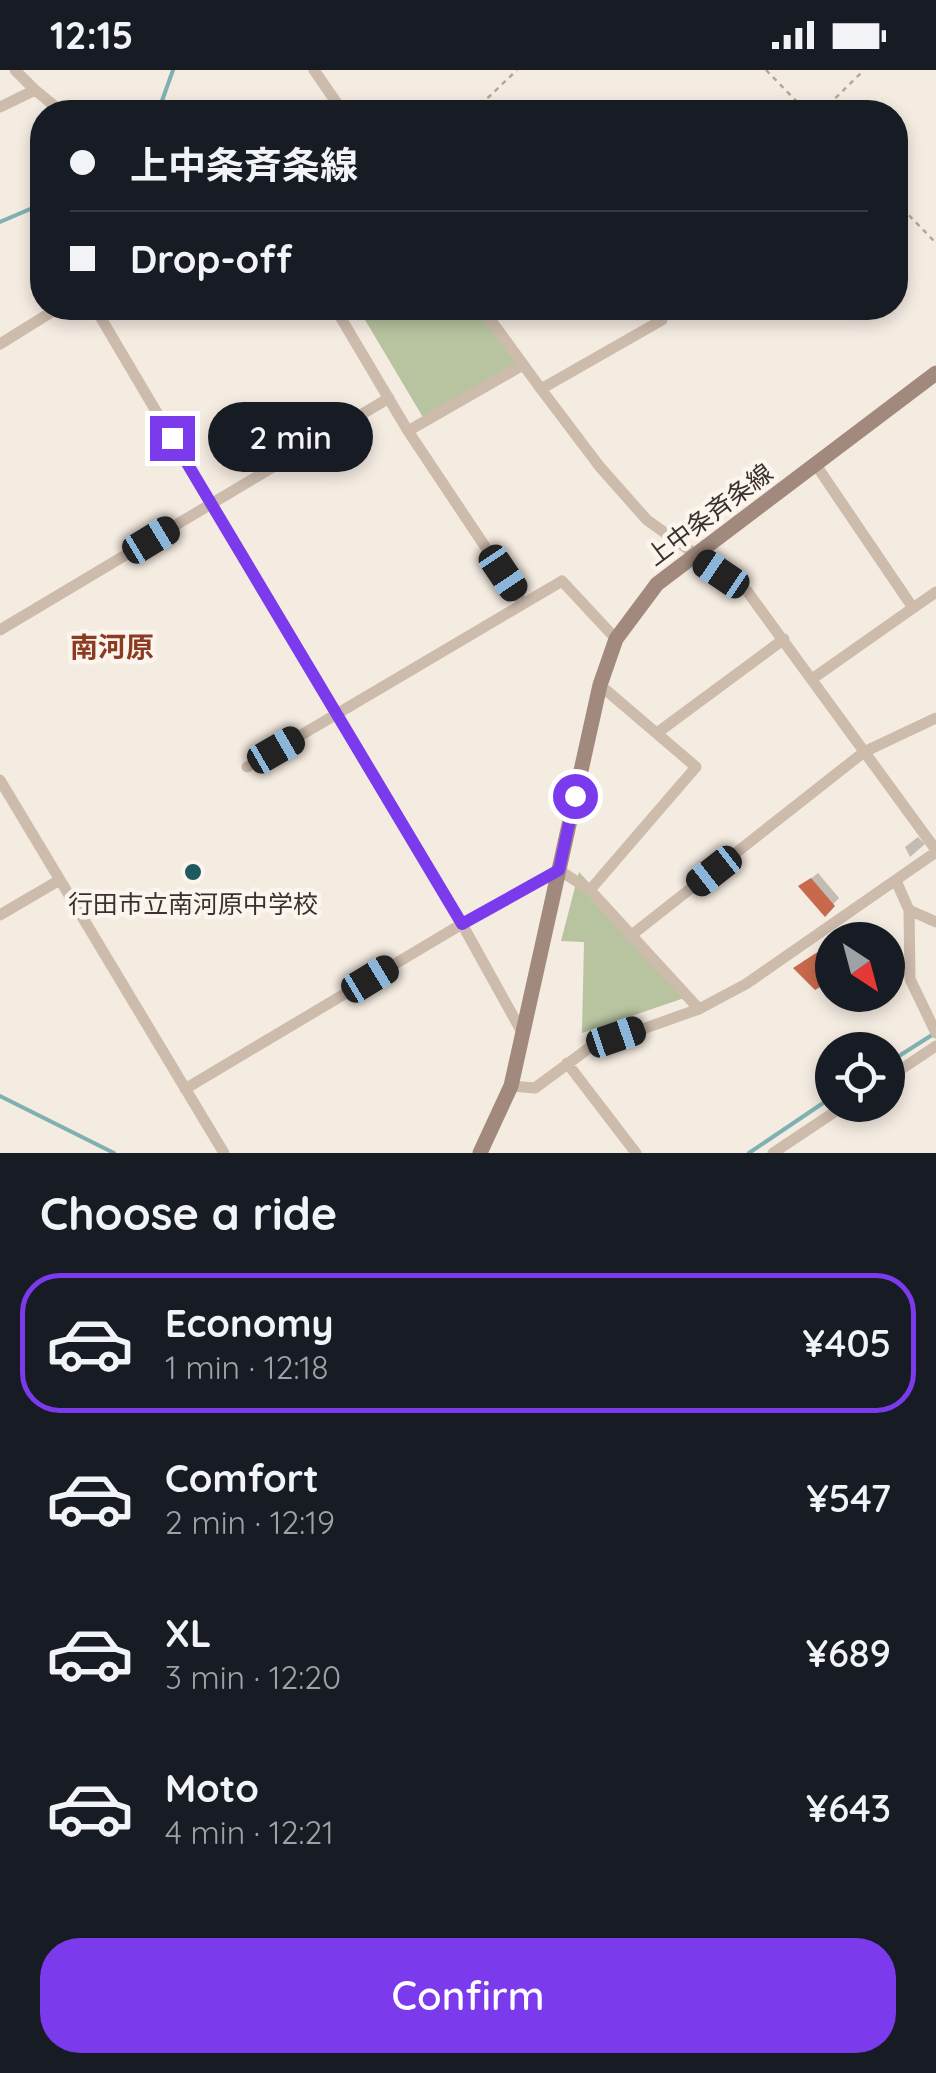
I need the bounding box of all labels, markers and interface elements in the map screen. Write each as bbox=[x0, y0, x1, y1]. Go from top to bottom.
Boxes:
text: 12:15 bbox=[50, 11, 133, 59]
text: 上中条斉条線 bbox=[130, 141, 358, 189]
text: Drop-off bbox=[130, 235, 292, 283]
callout: 2 min bbox=[207, 403, 372, 473]
route end bbox=[150, 416, 195, 461]
text: 2 min bbox=[249, 417, 332, 457]
street label: 上中条斉条線 bbox=[640, 456, 778, 572]
car bbox=[118, 512, 184, 568]
car bbox=[474, 540, 532, 606]
car bbox=[688, 545, 754, 603]
district label: 南河原 bbox=[70, 629, 154, 664]
car bbox=[243, 722, 309, 778]
route start bbox=[553, 774, 598, 819]
car bbox=[681, 841, 747, 901]
marker: 行田市立南河原中学校 bbox=[182, 861, 204, 883]
place label: 行田市立南河原中学校 bbox=[68, 888, 318, 919]
north arrow bbox=[815, 922, 905, 1012]
map controls bbox=[815, 922, 905, 1122]
car bbox=[337, 951, 403, 1007]
car bbox=[583, 1013, 649, 1061]
button: locate bbox=[815, 1032, 905, 1122]
text: Choose a ride bbox=[40, 1185, 337, 1241]
icon: car bbox=[45, 1298, 135, 1388]
text: Economy bbox=[165, 1299, 334, 1347]
text: ¥405 bbox=[803, 1319, 891, 1367]
text: 1 min · 12:18 bbox=[165, 1347, 329, 1387]
icon: car bbox=[45, 1453, 135, 1543]
text: Comfort bbox=[165, 1454, 319, 1502]
text: ¥547 bbox=[806, 1474, 891, 1522]
text: 2 min · 12:19 bbox=[165, 1502, 335, 1542]
icon: car bbox=[45, 1608, 135, 1698]
text: XL bbox=[165, 1609, 211, 1657]
text: ¥689 bbox=[806, 1629, 891, 1677]
text: 3 min · 12:20 bbox=[165, 1657, 341, 1697]
icon: car bbox=[45, 1763, 135, 1853]
text: Moto bbox=[165, 1764, 259, 1812]
text: ¥643 bbox=[806, 1784, 891, 1832]
text: 4 min · 12:21 bbox=[165, 1812, 334, 1852]
button: Confirm bbox=[40, 1938, 896, 2053]

